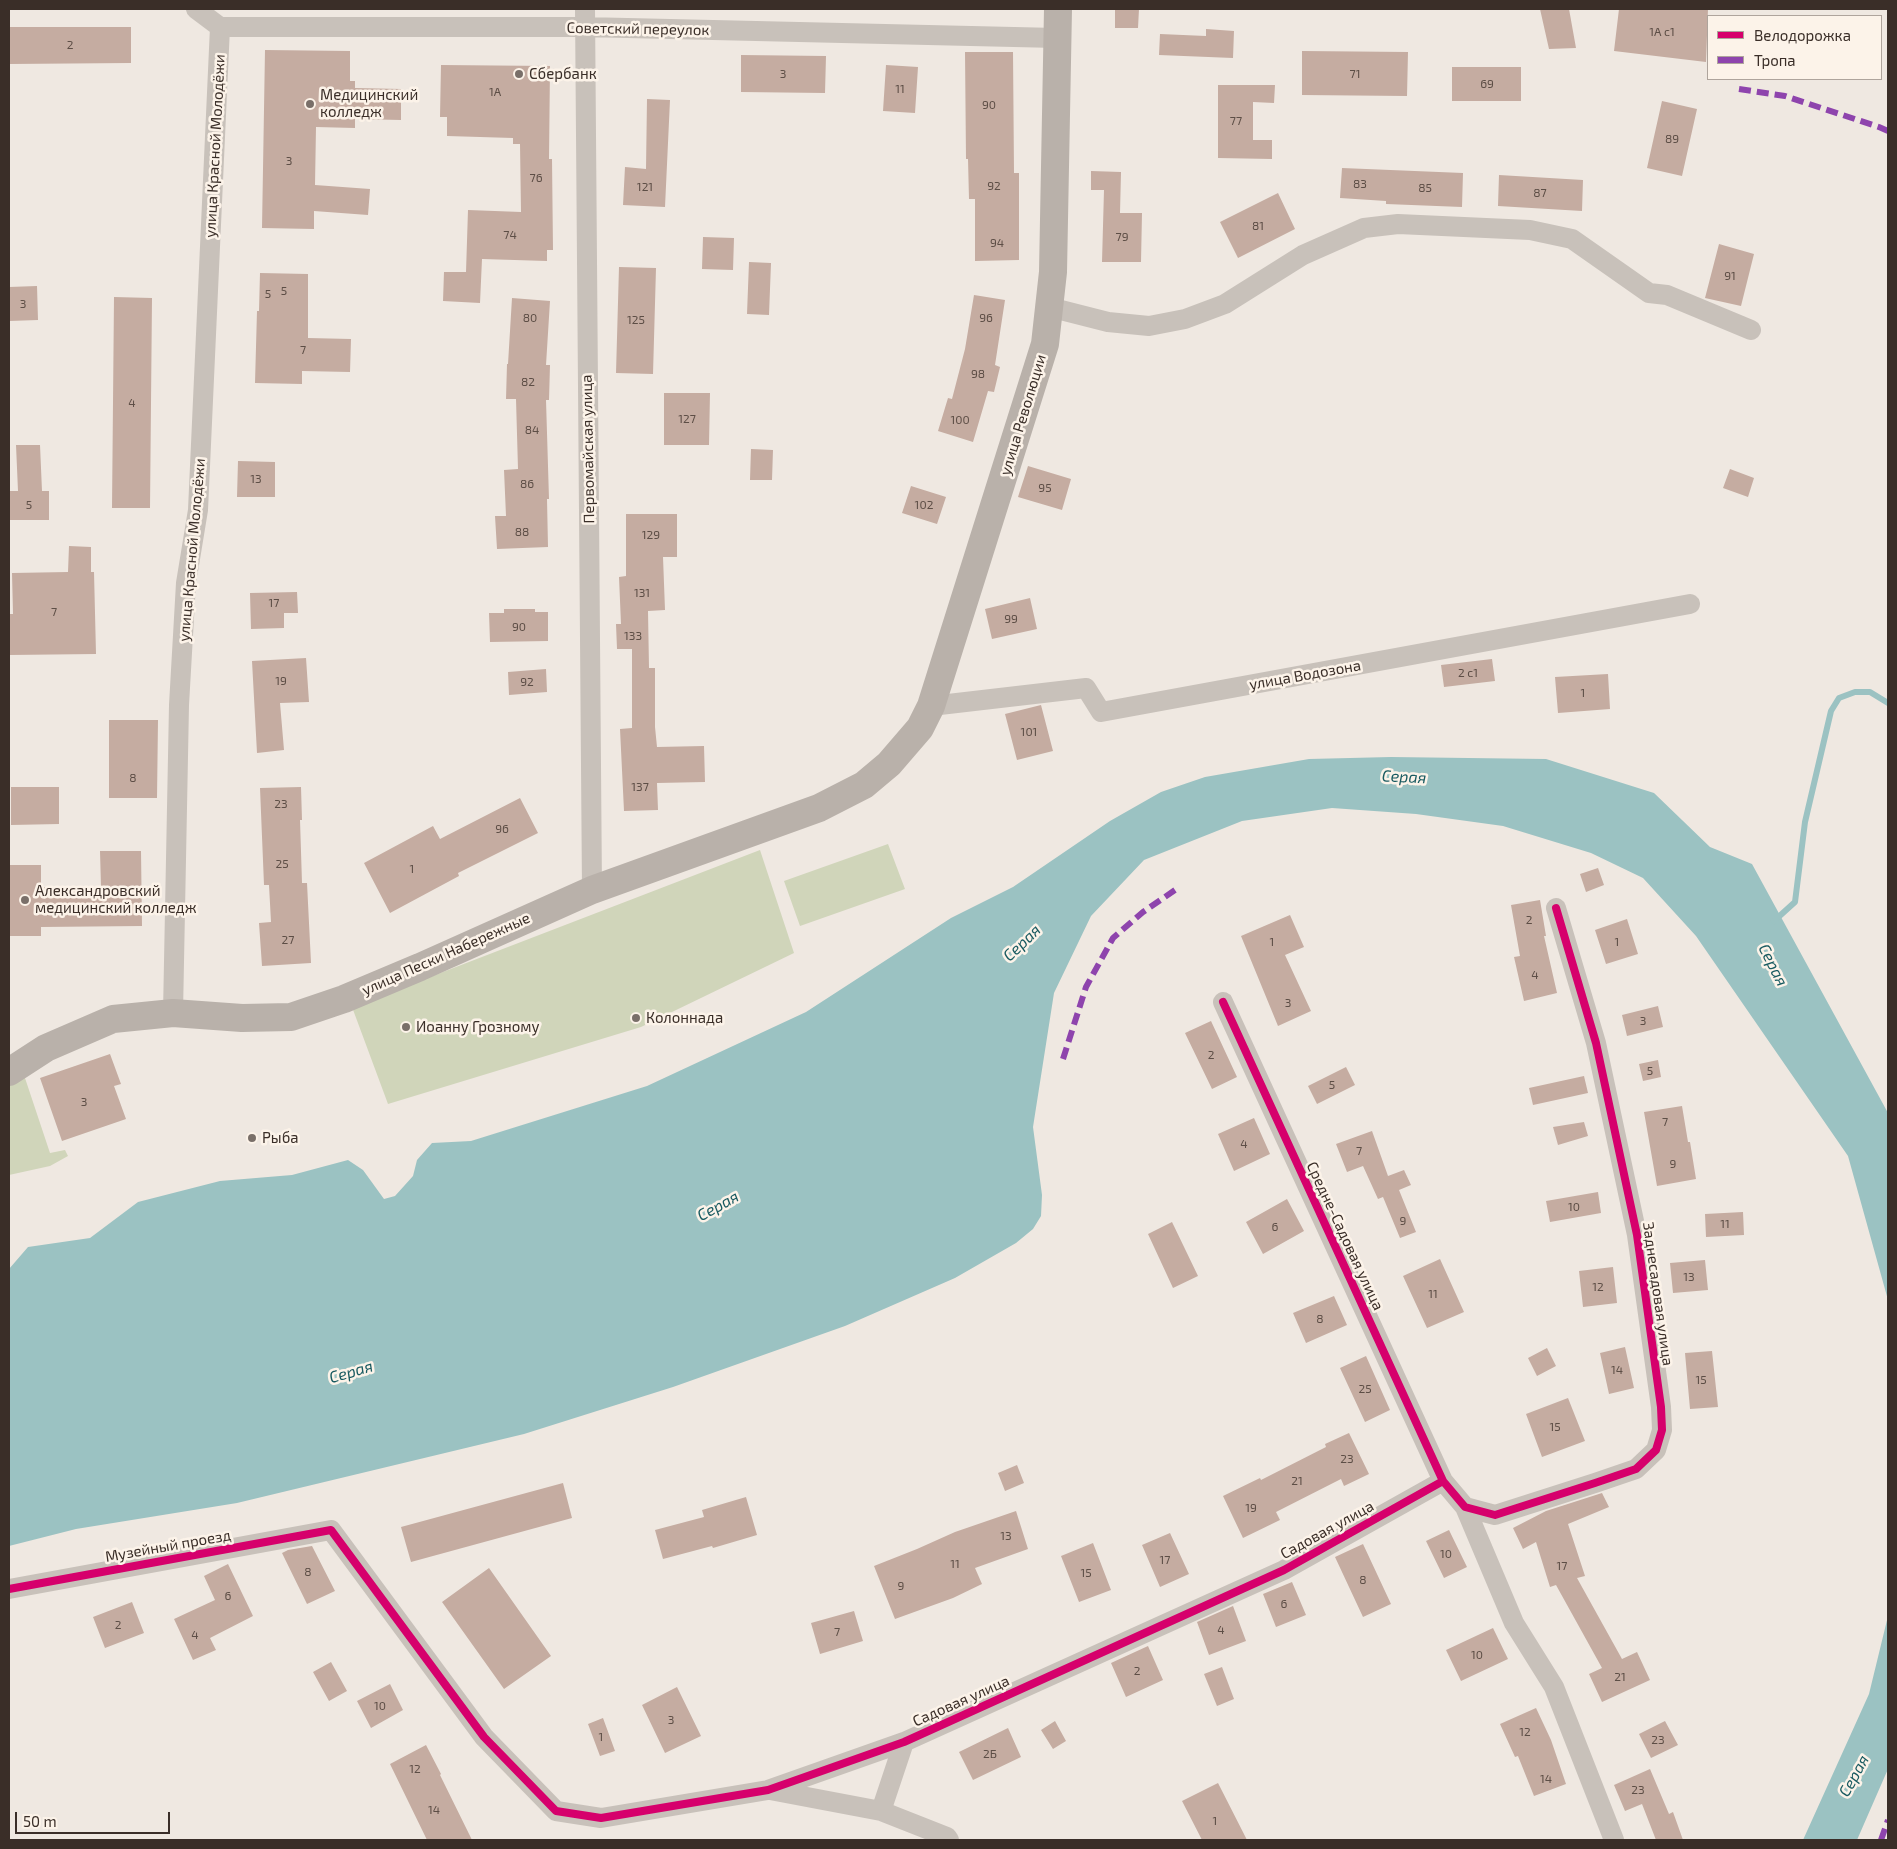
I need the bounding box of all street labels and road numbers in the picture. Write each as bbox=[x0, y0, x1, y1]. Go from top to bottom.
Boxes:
street label: Советский переулок bbox=[566, 19, 710, 39]
street label: улица Красной Молодёжи bbox=[201, 54, 229, 238]
street label: улица Революции bbox=[996, 352, 1050, 478]
street label: Первомайская улица bbox=[578, 374, 598, 524]
street label: улица Красной Молодёжи bbox=[175, 458, 209, 642]
street label: улица Водозона bbox=[1248, 656, 1362, 694]
street label: улица Пески Набережные bbox=[359, 909, 533, 999]
street label: Средне-Садовая улица bbox=[1303, 1159, 1387, 1313]
street label: Заднесадовая улица bbox=[1639, 1221, 1677, 1367]
street label: Садовая улица bbox=[1277, 1497, 1377, 1563]
street label: Музейный проезд bbox=[104, 1526, 232, 1566]
street label: Садовая улица bbox=[910, 1672, 1012, 1730]

